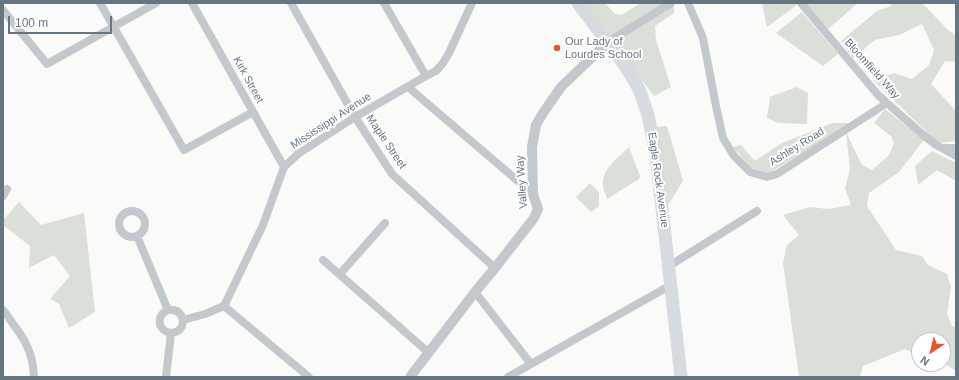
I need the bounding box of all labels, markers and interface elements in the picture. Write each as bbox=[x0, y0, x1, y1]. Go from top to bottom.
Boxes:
scale bar bbox=[10, 8, 114, 34]
text: 100 m bbox=[15, 16, 48, 30]
place label: Our Lady of Lourdes School bbox=[565, 35, 641, 61]
street label: Bloomfield Way bbox=[842, 36, 902, 102]
marker: Our Lady of Lourdes School bbox=[552, 43, 562, 53]
street label: Kirk Street bbox=[230, 54, 266, 106]
street label: Mississippi Avenue bbox=[288, 90, 374, 152]
street label: Maple Street bbox=[363, 112, 409, 172]
street label: Ashley Road bbox=[767, 125, 827, 169]
street label: Eagle Rock Avenue bbox=[645, 131, 671, 229]
street label: Valley Way bbox=[514, 155, 530, 209]
north arrow bbox=[911, 332, 951, 372]
text: N bbox=[918, 354, 931, 368]

